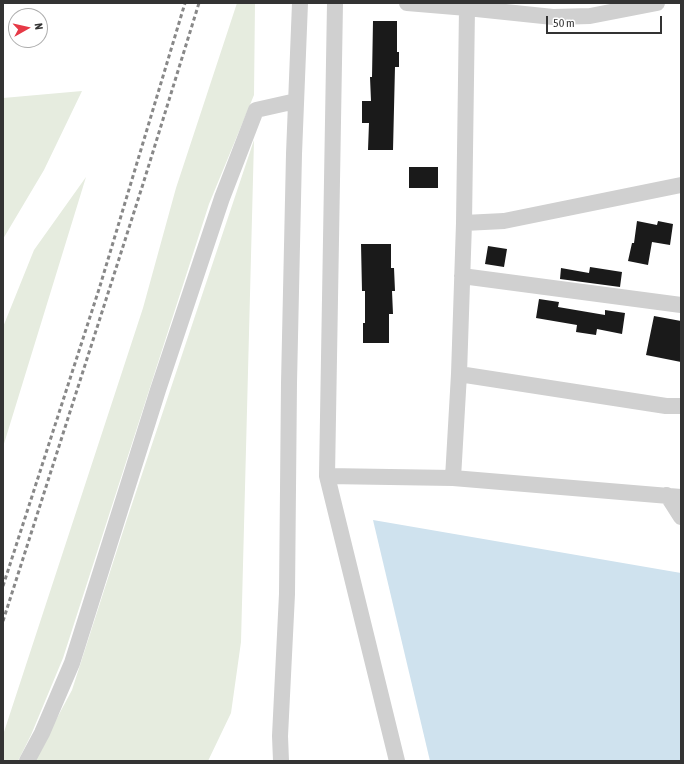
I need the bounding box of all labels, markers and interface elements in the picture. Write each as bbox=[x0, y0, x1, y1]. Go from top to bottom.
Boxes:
north arrow bbox=[8, 8, 48, 48]
scale bar bbox=[548, 8, 664, 34]
text: 50 m bbox=[553, 16, 575, 30]
text: N bbox=[32, 22, 45, 31]

